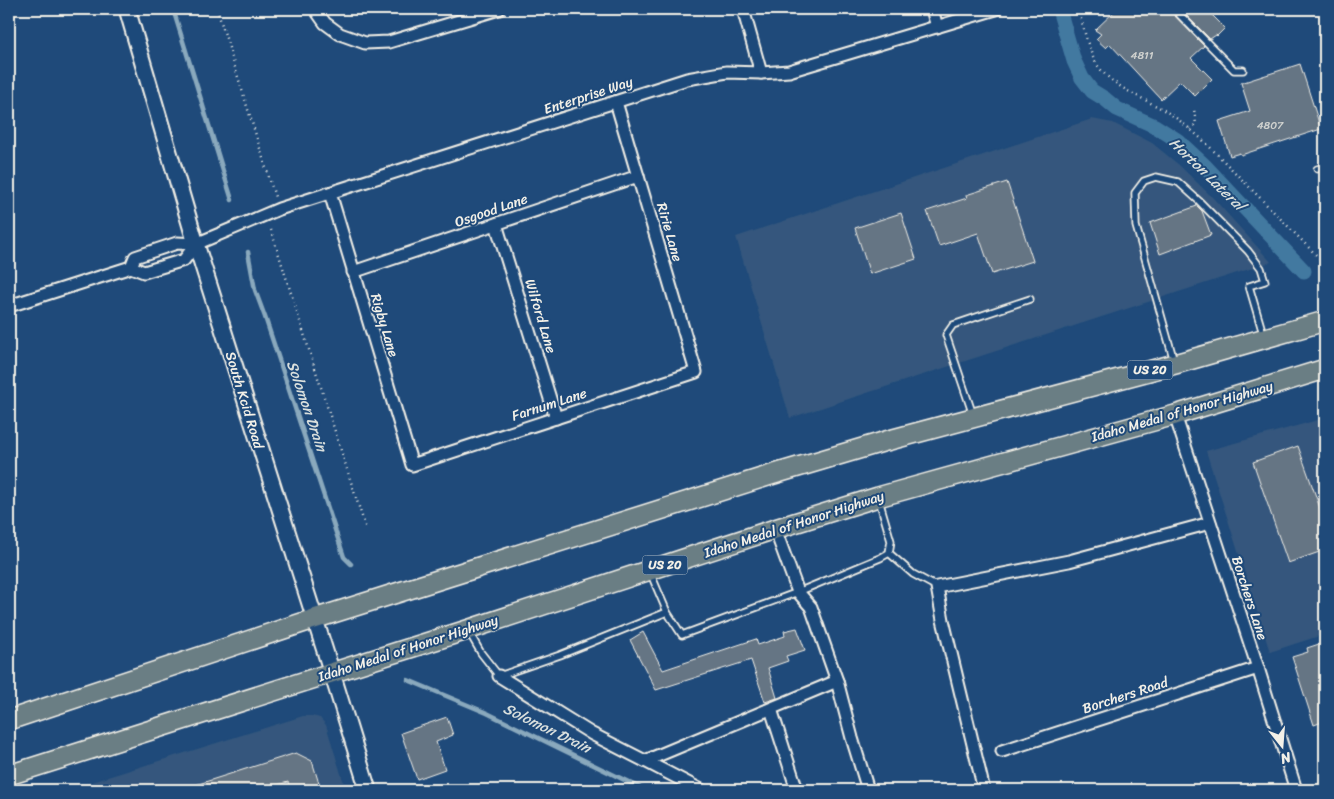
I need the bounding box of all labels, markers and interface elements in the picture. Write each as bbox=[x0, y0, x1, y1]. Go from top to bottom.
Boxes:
house number: 4811 bbox=[1131, 46, 1154, 65]
street label: Enterprise Way bbox=[540, 69, 637, 122]
house number: 4807 bbox=[1257, 116, 1284, 135]
water label: Horton Lateral bbox=[1163, 131, 1254, 220]
street label: Osgood Lane bbox=[451, 186, 531, 235]
street label: Ririe Lane bbox=[649, 200, 690, 265]
street label: Wilford Lane bbox=[517, 276, 564, 357]
street label: Rigby Lane bbox=[363, 290, 406, 360]
street label: South Kcid Road bbox=[218, 348, 272, 454]
water label: Solomon Drain bbox=[279, 357, 335, 457]
road number: US 20 bbox=[1128, 360, 1172, 380]
street label: Idaho Medal of Honor Highway bbox=[1087, 373, 1277, 450]
street label: Farnum Lane bbox=[508, 381, 590, 428]
street label: Idaho Medal of Honor Highway bbox=[700, 483, 888, 566]
street label: Borchers Lane bbox=[1224, 553, 1275, 644]
road number: US 20 bbox=[642, 556, 688, 574]
street label: Idaho Medal of Honor Highway bbox=[314, 607, 502, 690]
street label: Borchers Road bbox=[1079, 669, 1173, 721]
water label: Solomon Drain bbox=[499, 696, 597, 761]
north arrow bbox=[1256, 722, 1306, 772]
text: N bbox=[1277, 744, 1295, 771]

